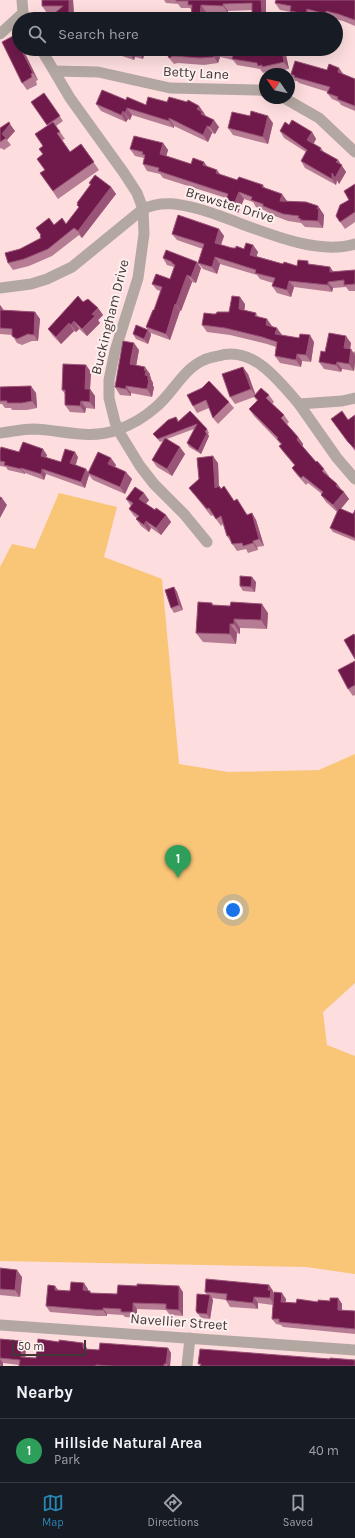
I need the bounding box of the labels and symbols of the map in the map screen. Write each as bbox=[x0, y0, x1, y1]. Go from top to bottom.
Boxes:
street label: Betty Lane bbox=[163, 63, 229, 83]
north arrow bbox=[259, 68, 295, 104]
street label: Brewster Drive bbox=[184, 183, 276, 227]
street label: Buckingham Drive bbox=[87, 258, 133, 376]
pin: 1 bbox=[165, 845, 191, 878]
your location bbox=[223, 900, 243, 920]
street label: Navellier Street bbox=[130, 1310, 228, 1334]
scale bar bbox=[12, 1338, 86, 1357]

